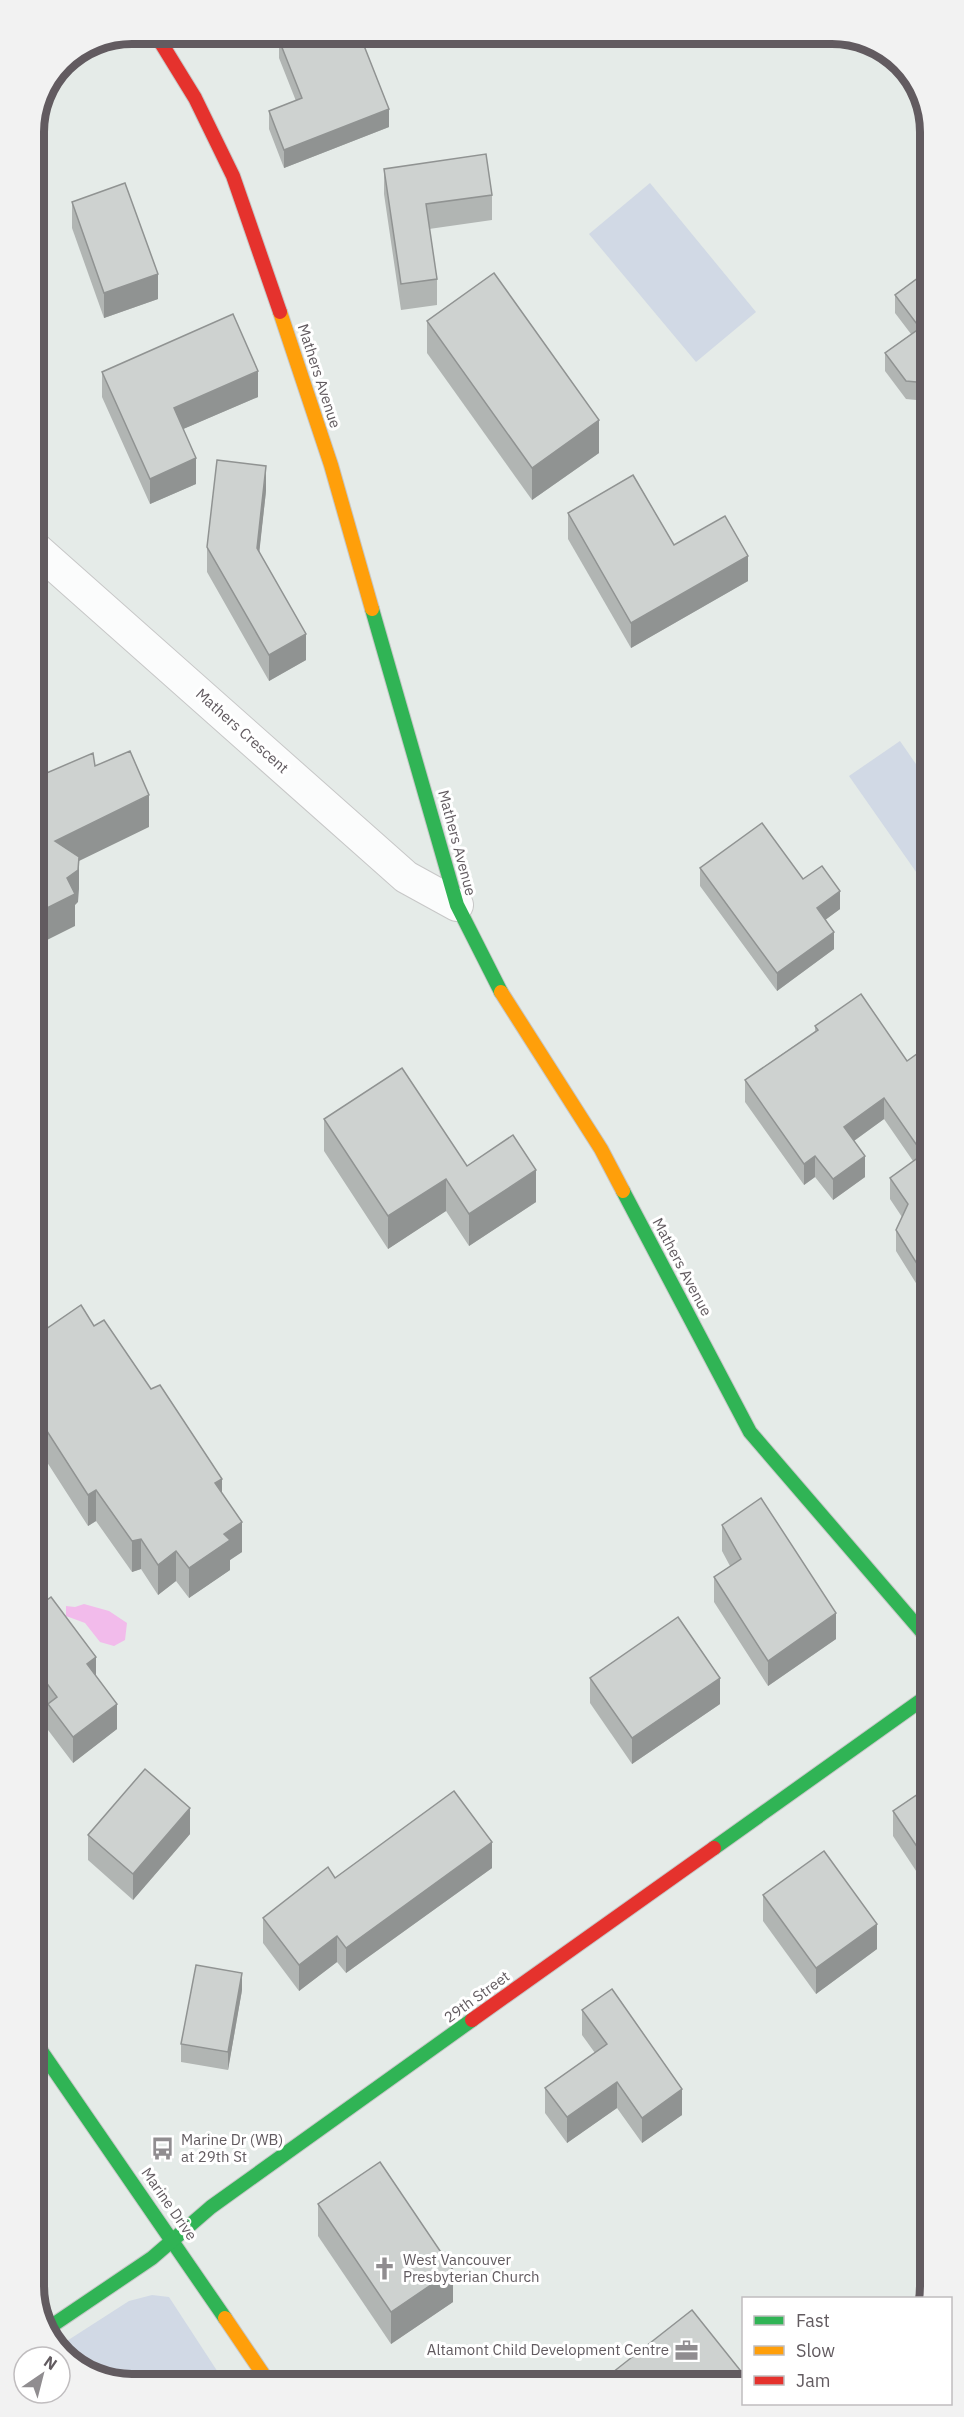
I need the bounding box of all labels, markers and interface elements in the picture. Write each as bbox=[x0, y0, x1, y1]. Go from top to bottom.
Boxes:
street label: Mathers Avenue bbox=[294, 321, 345, 430]
street label: Mathers Crescent bbox=[192, 684, 293, 777]
street label: Mathers Avenue bbox=[434, 788, 481, 898]
street label: Mathers Avenue bbox=[649, 1214, 716, 1319]
street label: 29th Street bbox=[440, 1966, 513, 2027]
place label: Marine Dr (WB) at 29th St bbox=[181, 2130, 283, 2166]
bus stop icon: Marine Dr (WB) at 29th St bbox=[150, 2136, 176, 2162]
street label: Marine Drive bbox=[137, 2164, 201, 2244]
place label: West Vancouver Presbyterian Church bbox=[403, 2250, 540, 2286]
church icon: West Vancouver Presbyterian Church bbox=[372, 2256, 398, 2282]
legend bbox=[742, 2297, 952, 2405]
text: Fast bbox=[796, 2309, 830, 2332]
office icon: Altamont Child Development Centre bbox=[674, 2337, 700, 2363]
text: Slow bbox=[796, 2339, 835, 2362]
place label: Altamont Child Development Centre bbox=[427, 2340, 669, 2359]
north arrow bbox=[12, 2345, 72, 2405]
text: N bbox=[40, 2351, 61, 2374]
text: Jam bbox=[796, 2369, 831, 2392]

